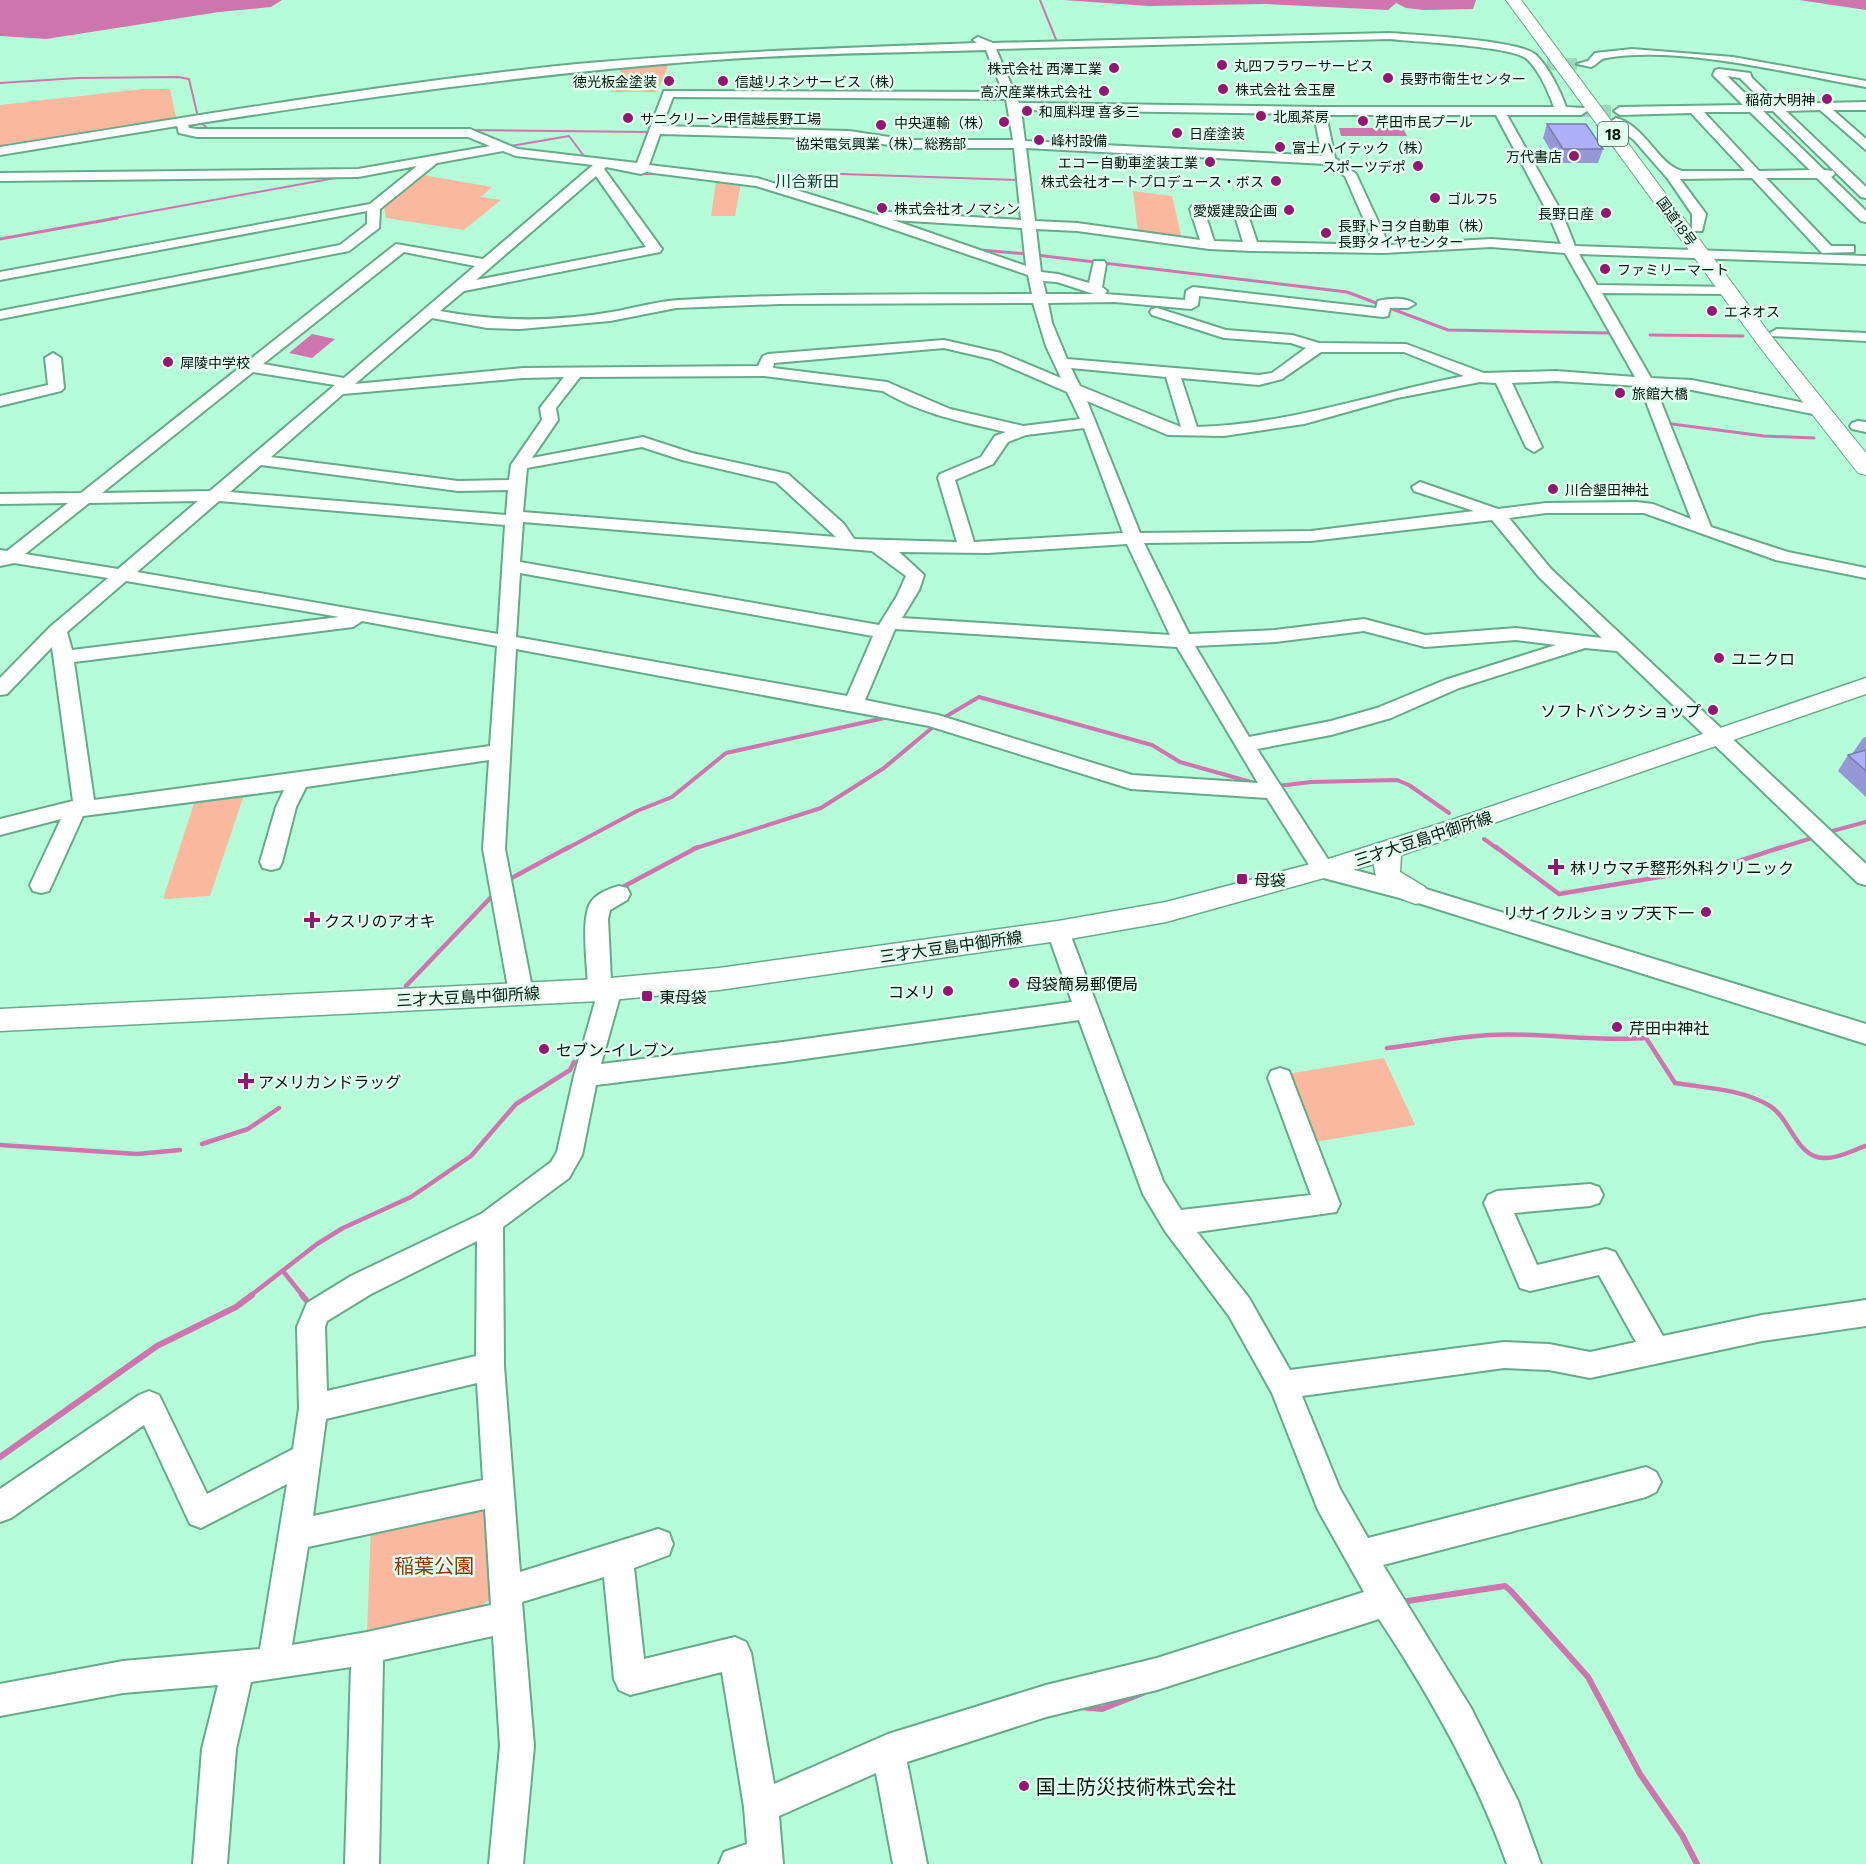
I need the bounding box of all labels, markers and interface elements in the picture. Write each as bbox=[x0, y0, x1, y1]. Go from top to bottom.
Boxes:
place label: 丸四フラワーサービス bbox=[1234, 57, 1374, 74]
marker: 丸四フラワーサービス bbox=[1215, 58, 1229, 72]
place label: 株式会社 西澤工業 bbox=[987, 60, 1102, 77]
marker: 株式会社 西澤工業 bbox=[1107, 61, 1121, 75]
place label: 長野市衛生センター bbox=[1400, 70, 1526, 87]
marker: 長野市衛生センター bbox=[1381, 71, 1395, 85]
place label: 徳光板金塗装 bbox=[573, 73, 657, 90]
place label: 信越リネンサービス（株） bbox=[735, 73, 903, 90]
marker: 徳光板金塗装 bbox=[662, 74, 676, 88]
marker: 信越リネンサービス（株） bbox=[716, 74, 730, 88]
place label: 株式会社 会玉屋 bbox=[1235, 81, 1336, 98]
marker: 株式会社 会玉屋 bbox=[1216, 82, 1230, 96]
place label: 高沢産業株式会社 bbox=[980, 83, 1092, 100]
marker: 高沢産業株式会社 bbox=[1097, 84, 1111, 98]
place label: 稲荷大明神 bbox=[1745, 91, 1815, 108]
marker: 稲荷大明神 bbox=[1820, 92, 1834, 106]
place label: 和風料理 喜多三 bbox=[1039, 103, 1140, 120]
marker: 和風料理 喜多三 bbox=[1020, 104, 1034, 118]
place label: 北風茶房 bbox=[1273, 108, 1329, 125]
marker: 北風茶房 bbox=[1254, 109, 1268, 123]
place label: サニクリーン甲信越長野工場 bbox=[640, 110, 821, 127]
marker: サニクリーン甲信越長野工場 bbox=[621, 111, 635, 125]
place label: 芹田市民プール bbox=[1375, 113, 1473, 130]
place label: 中央運輸（株） bbox=[894, 114, 992, 131]
marker: 芹田市民プール bbox=[1356, 114, 1370, 128]
marker: 中央運輸（株） bbox=[997, 115, 1011, 129]
marker: 協栄電気興業（株） 総務部 bbox=[874, 118, 888, 132]
road number: 18 bbox=[1598, 122, 1628, 146]
place label: 日産塗装 bbox=[1189, 125, 1245, 142]
marker: 日産塗装 bbox=[1170, 126, 1184, 140]
place label: 峰村設備 bbox=[1051, 132, 1107, 149]
marker: 峰村設備 bbox=[1032, 133, 1046, 147]
place label: 協栄電気興業（株） 総務部 bbox=[796, 135, 966, 152]
place label: 富士ハイテック（株） bbox=[1292, 139, 1431, 156]
marker: 富士ハイテック（株） bbox=[1273, 140, 1287, 154]
place label: 万代書店 bbox=[1506, 148, 1562, 165]
marker: 万代書店 bbox=[1567, 149, 1581, 163]
place label: エコー自動車塗装工業 bbox=[1058, 154, 1198, 171]
marker: エコー自動車塗装工業 bbox=[1203, 155, 1217, 169]
place label: スポーツデポ bbox=[1322, 158, 1406, 175]
marker: スポーツデポ bbox=[1411, 159, 1425, 173]
district label: 川合新田 bbox=[775, 171, 839, 190]
place label: 株式会社オートプロデュース・ボス bbox=[1041, 173, 1264, 190]
marker: 株式会社オートプロデュース・ボス bbox=[1269, 174, 1283, 188]
place label: ゴルフ5 bbox=[1447, 190, 1497, 207]
marker: ゴルフ5 bbox=[1428, 191, 1442, 205]
street label: 国道18号 bbox=[1654, 193, 1700, 249]
place label: 株式会社オノマシン bbox=[894, 200, 1020, 217]
marker: 株式会社オノマシン bbox=[875, 201, 889, 215]
place label: 愛媛建設企画 bbox=[1193, 202, 1277, 219]
marker: 愛媛建設企画 bbox=[1282, 203, 1296, 217]
place label: 長野日産 bbox=[1538, 205, 1594, 222]
marker: 長野日産 bbox=[1599, 206, 1613, 220]
place label: 長野トヨタ自動車（株） 長野タイヤセンター bbox=[1338, 217, 1492, 250]
marker: 長野トヨタ自動車（株） 長野タイヤセンター bbox=[1319, 226, 1333, 240]
place label: ファミリーマート bbox=[1617, 261, 1729, 278]
marker: ファミリーマート bbox=[1598, 262, 1612, 276]
place label: エネオス bbox=[1724, 303, 1780, 320]
marker: エネオス bbox=[1705, 304, 1719, 318]
place label: 犀陵中学校 bbox=[180, 354, 250, 371]
marker: 犀陵中学校 bbox=[161, 355, 175, 369]
place label: 旅館大橋 bbox=[1632, 385, 1688, 402]
marker: 旅館大橋 bbox=[1613, 386, 1627, 400]
place label: 川合墾田神社 bbox=[1565, 481, 1649, 498]
marker: 川合墾田神社 bbox=[1546, 482, 1560, 496]
place label: ユニクロ bbox=[1731, 649, 1795, 668]
marker: ユニクロ bbox=[1712, 651, 1726, 665]
place label: ソフトバンクショップ bbox=[1540, 701, 1701, 720]
marker: ソフトバンクショップ bbox=[1706, 703, 1720, 717]
street label: 三才大豆島中御所線 bbox=[1352, 807, 1494, 869]
marker: 林リウマチ整形外科クリニック bbox=[1547, 858, 1565, 876]
place label: 林リウマチ整形外科クリニック bbox=[1570, 858, 1794, 877]
place label: 母袋 bbox=[1254, 870, 1286, 889]
marker: 母袋 bbox=[1235, 872, 1249, 886]
place label: リサイクルショップ天下一 bbox=[1503, 903, 1694, 922]
marker: リサイクルショップ天下一 bbox=[1699, 905, 1713, 919]
place label: クスリのアオキ bbox=[324, 911, 436, 930]
marker: クスリのアオキ bbox=[305, 913, 319, 927]
street label: 三才大豆島中御所線 bbox=[878, 927, 1024, 965]
place label: 母袋簡易郵便局 bbox=[1026, 974, 1138, 993]
marker: 母袋簡易郵便局 bbox=[1007, 976, 1021, 990]
place label: コメリ bbox=[888, 982, 936, 1001]
street label: 三才大豆島中御所線 bbox=[396, 983, 540, 1009]
marker: コメリ bbox=[941, 984, 955, 998]
place label: 東母袋 bbox=[659, 987, 707, 1006]
marker: 東母袋 bbox=[640, 989, 654, 1003]
place label: 芹田中神社 bbox=[1629, 1018, 1709, 1037]
marker: 芹田中神社 bbox=[1610, 1020, 1624, 1034]
place label: セブン-イレブン bbox=[556, 1040, 675, 1059]
marker: セブン-イレブン bbox=[537, 1042, 551, 1056]
place label: アメリカンドラッグ bbox=[258, 1072, 401, 1091]
marker: アメリカンドラッグ bbox=[239, 1074, 253, 1088]
park label: 稲葉公園 bbox=[394, 1553, 474, 1577]
place label: 国土防災技術株式会社 bbox=[1036, 1774, 1236, 1798]
marker: 国土防災技術株式会社 bbox=[1017, 1779, 1031, 1793]

